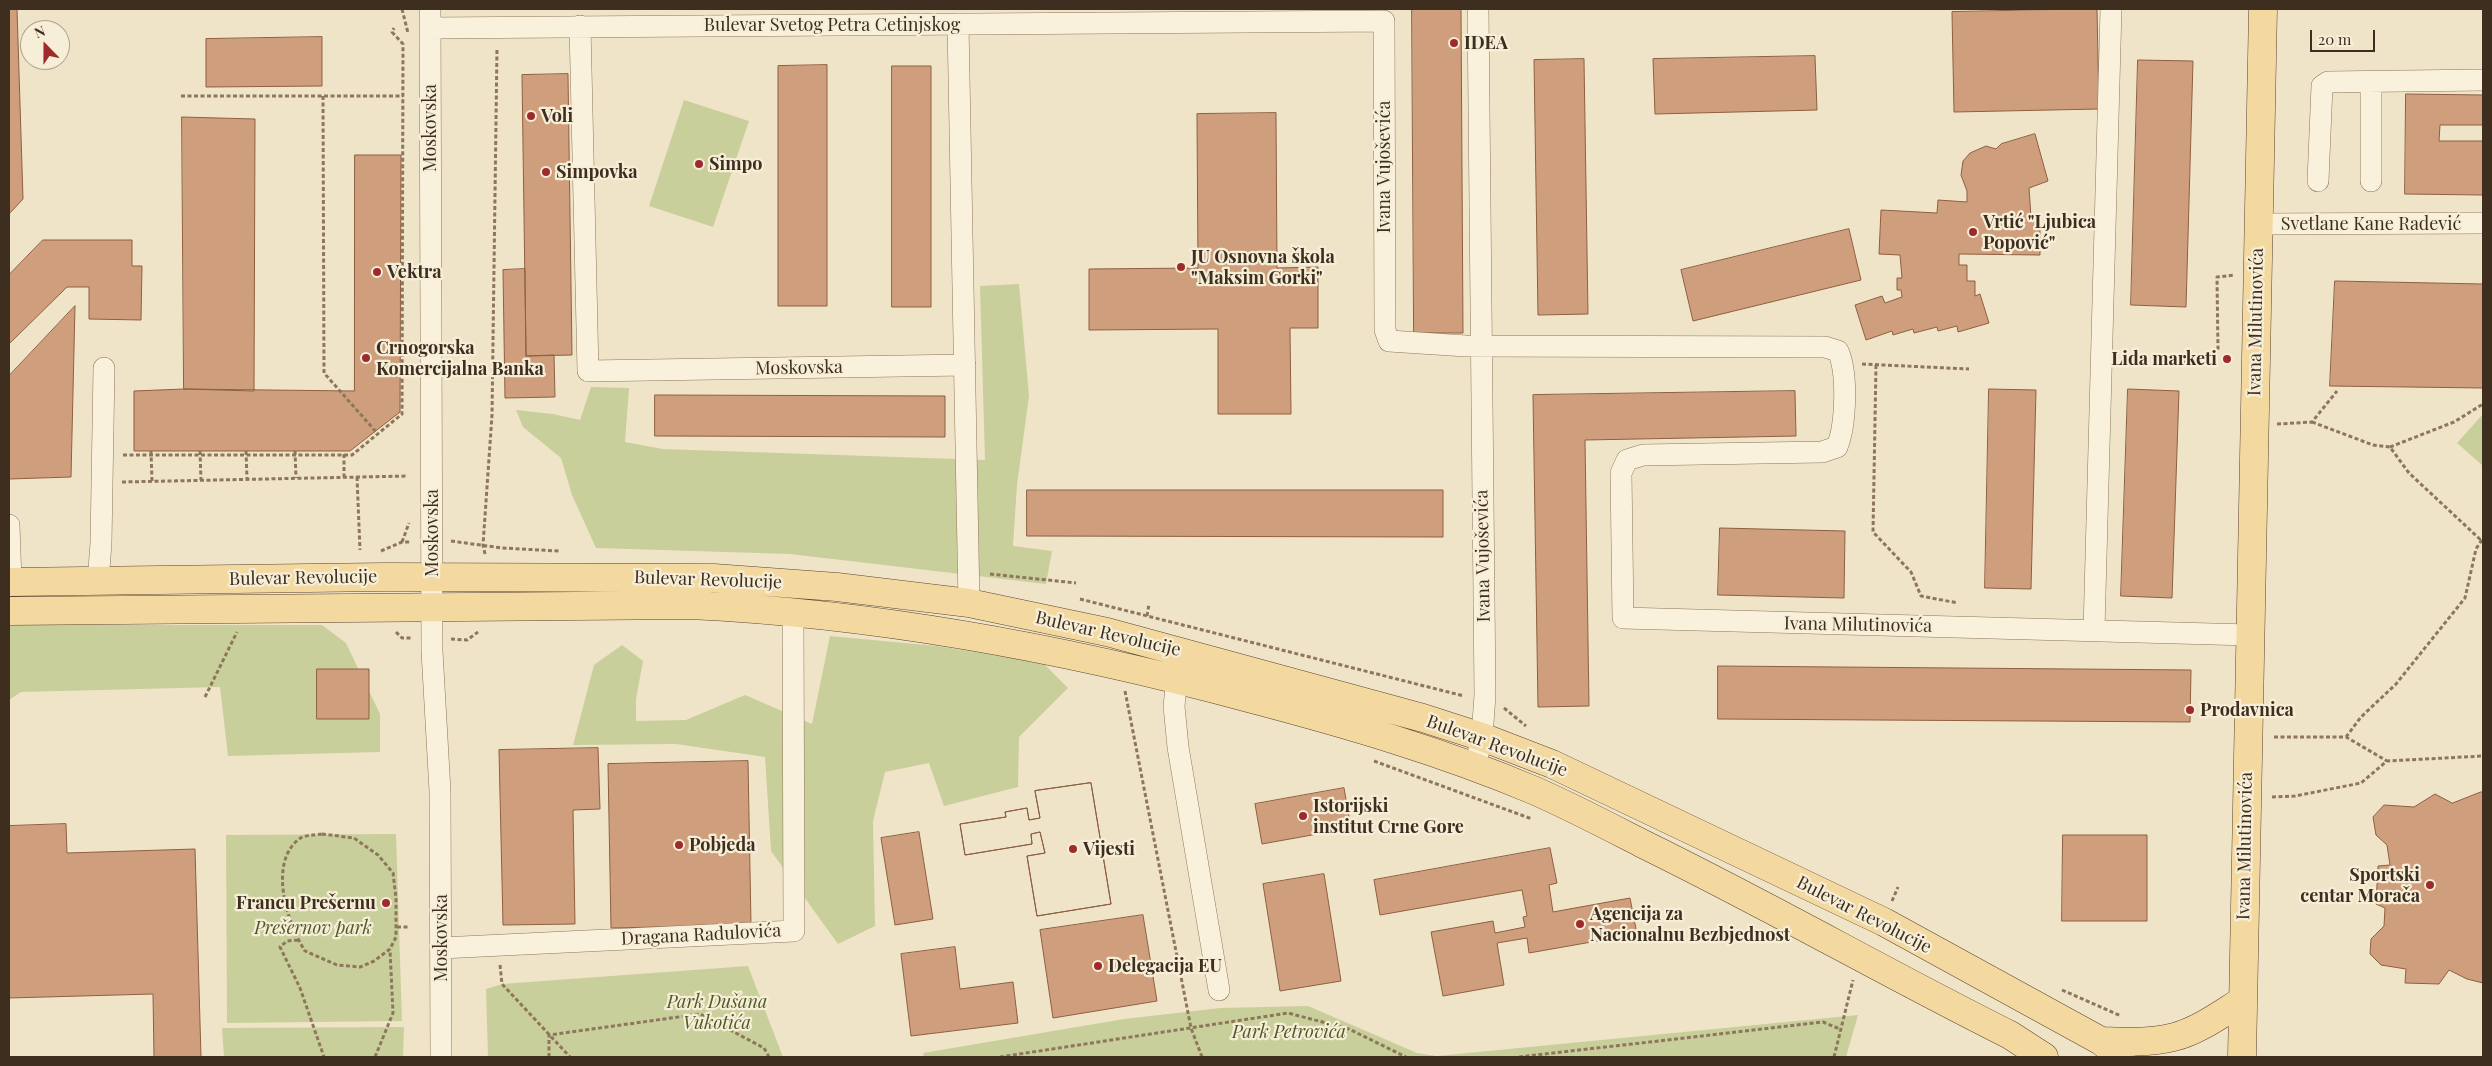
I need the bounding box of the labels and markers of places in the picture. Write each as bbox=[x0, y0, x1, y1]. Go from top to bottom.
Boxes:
place label: IDEA bbox=[1464, 32, 1508, 54]
marker: IDEA bbox=[1448, 37, 1460, 49]
place label: Voli bbox=[541, 105, 573, 127]
marker: Voli bbox=[525, 110, 537, 122]
place label: Simpo bbox=[709, 153, 762, 175]
marker: Simpo bbox=[693, 158, 705, 170]
place label: Simpovka bbox=[556, 161, 638, 183]
marker: Simpovka bbox=[540, 166, 552, 178]
place label: Vrtić "Ljubica Popović" bbox=[1983, 211, 2096, 253]
marker: Vrtić "Ljubica Popović" bbox=[1967, 226, 1979, 238]
place label: JU Osnovna škola "Maksim Gorki" bbox=[1191, 246, 1335, 288]
place label: Vektra bbox=[387, 261, 442, 283]
marker: JU Osnovna škola "Maksim Gorki" bbox=[1175, 261, 1187, 273]
marker: Vektra bbox=[371, 266, 383, 278]
place label: Crnogorska Komercijalna Banka bbox=[376, 337, 544, 379]
place label: Lida marketi bbox=[2111, 348, 2217, 370]
marker: Crnogorska Komercijalna Banka bbox=[360, 352, 372, 364]
marker: Lida marketi bbox=[2221, 353, 2233, 365]
place label: Prodavnica bbox=[2200, 699, 2294, 721]
marker: Prodavnica bbox=[2184, 704, 2196, 716]
place label: Istorijski institut Crne Gore bbox=[1313, 795, 1464, 838]
marker: Istorijski institut Crne Gore bbox=[1297, 810, 1309, 822]
place label: Pobjeda bbox=[689, 834, 755, 856]
place label: Vijesti bbox=[1083, 838, 1135, 860]
marker: Pobjeda bbox=[673, 839, 685, 851]
marker: Vijesti bbox=[1067, 843, 1079, 855]
place label: Sportski centar Morača bbox=[2300, 864, 2420, 906]
marker: Sportski centar Morača bbox=[2424, 879, 2436, 891]
place label: Francu Prešernu bbox=[236, 892, 376, 914]
marker: Francu Prešernu bbox=[380, 897, 392, 909]
place label: Agencija za Nacionalnu Bezbjednost bbox=[1590, 903, 1790, 946]
marker: Agencija za Nacionalnu Bezbjednost bbox=[1574, 918, 1586, 930]
place label: Delegacija EU bbox=[1108, 955, 1222, 977]
marker: Delegacija EU bbox=[1092, 960, 1104, 972]

